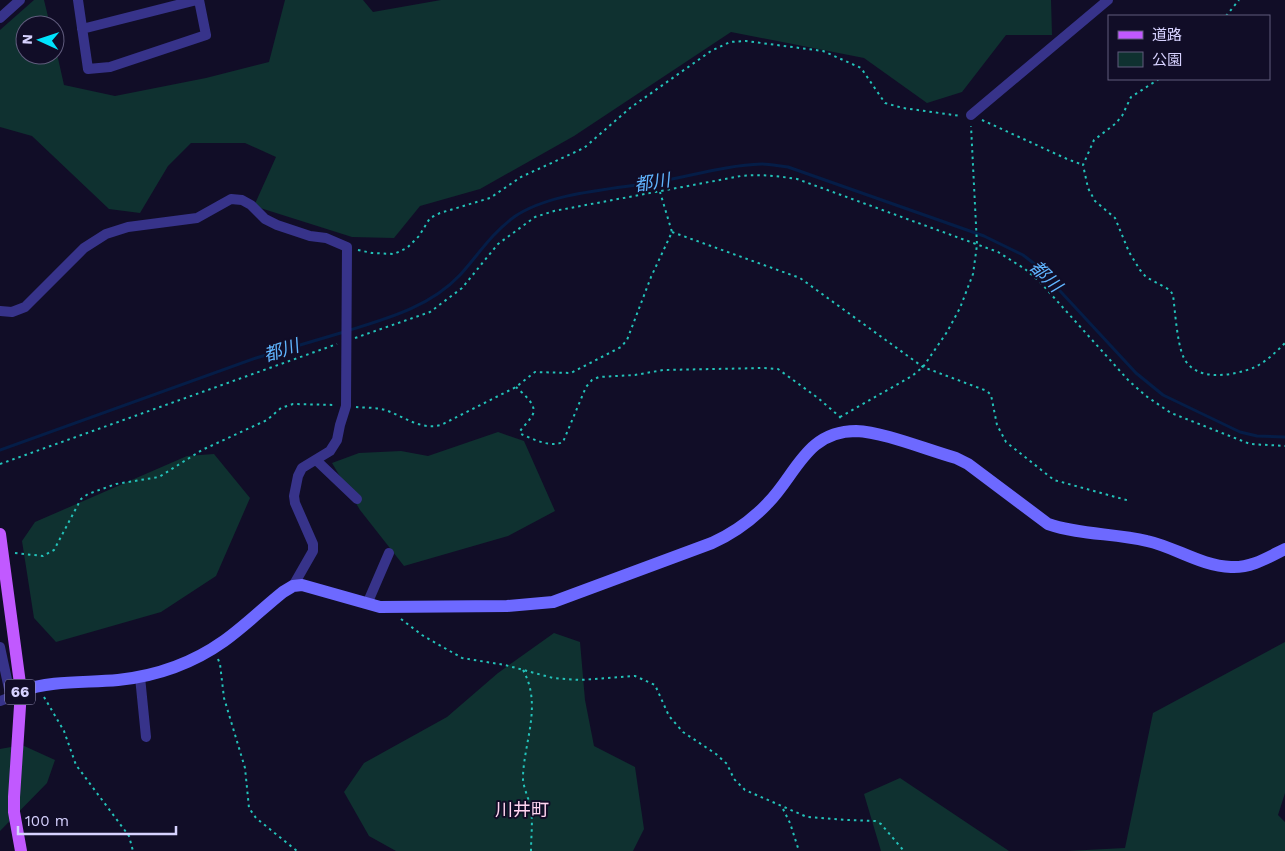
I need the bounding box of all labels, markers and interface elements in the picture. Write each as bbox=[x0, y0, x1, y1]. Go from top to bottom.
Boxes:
north arrow bbox=[15, 15, 65, 65]
legend bbox=[1108, 15, 1270, 80]
text: 道路 bbox=[1152, 26, 1182, 44]
text: N bbox=[19, 34, 35, 45]
text: 公園 bbox=[1152, 51, 1182, 69]
water label: 都川 bbox=[633, 169, 673, 195]
water label: 都川 bbox=[1026, 256, 1068, 298]
water label: 都川 bbox=[261, 334, 303, 366]
road number: 66 bbox=[5, 680, 35, 704]
district label: 川井町 bbox=[495, 799, 549, 820]
scale bar bbox=[18, 804, 175, 836]
text: 100 m bbox=[25, 812, 69, 830]

